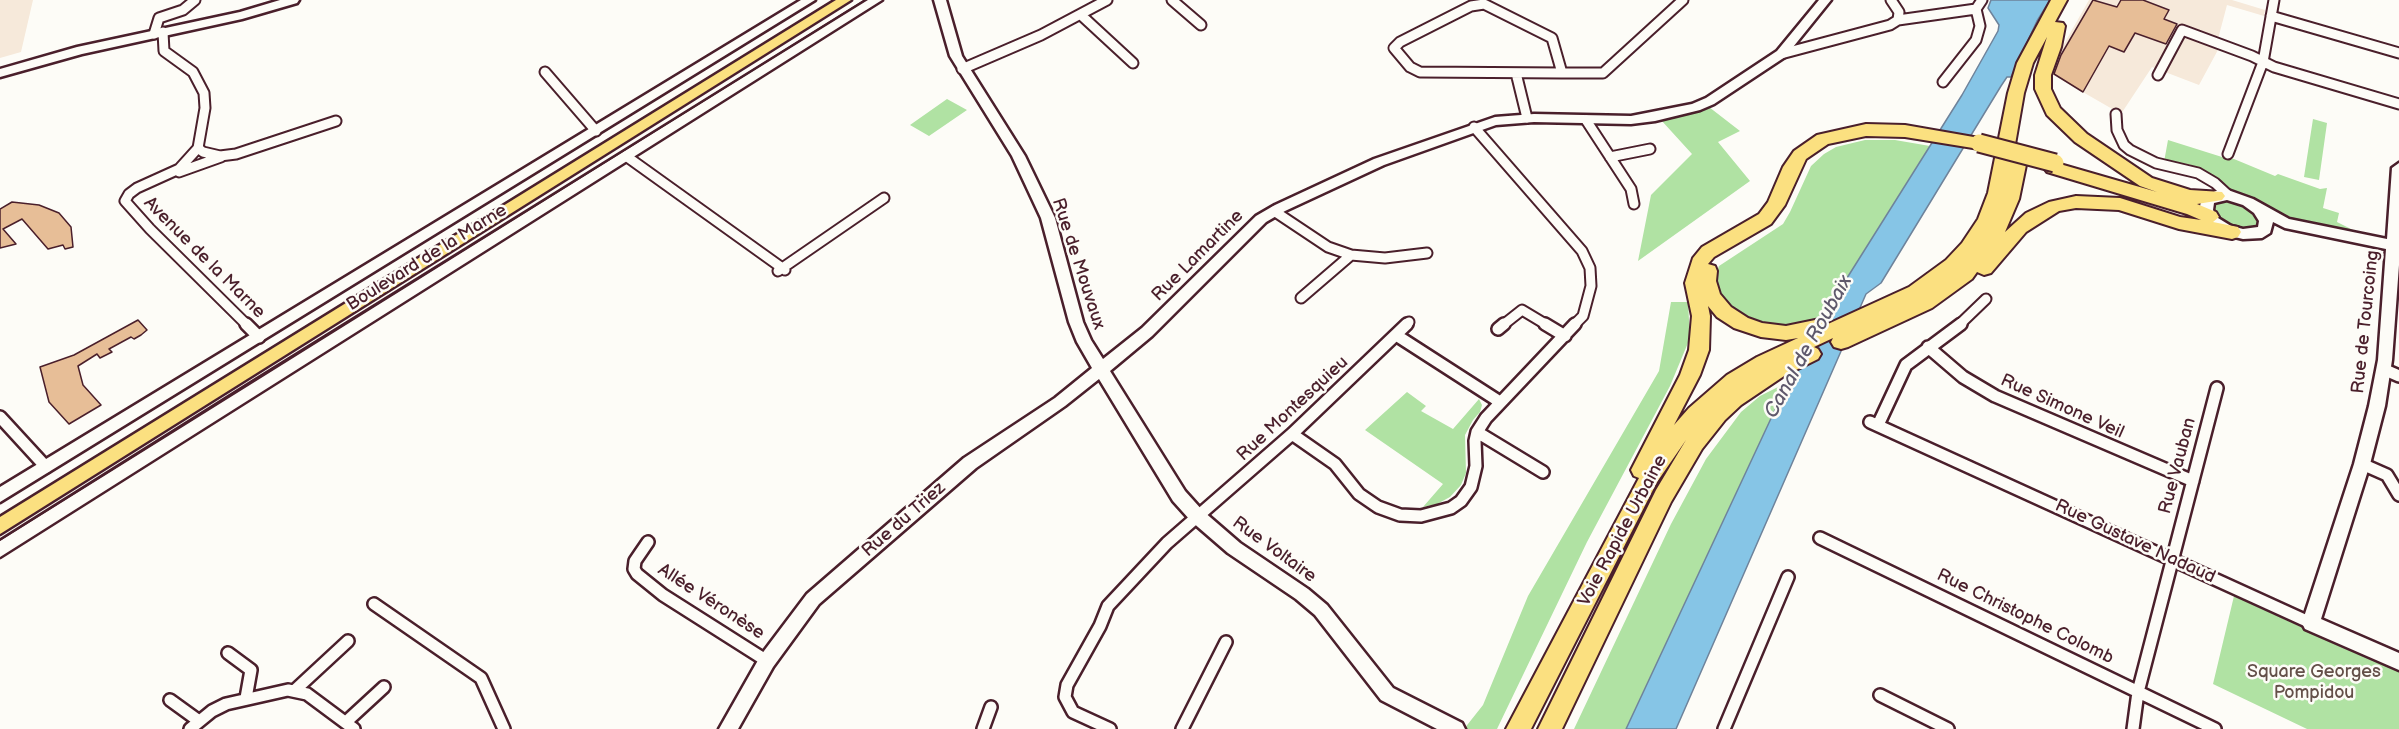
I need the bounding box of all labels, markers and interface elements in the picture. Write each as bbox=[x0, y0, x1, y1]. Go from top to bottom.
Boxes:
street label: Avenue de la Marne bbox=[139, 193, 269, 323]
street label: Rue de Mouvaux bbox=[1047, 196, 1109, 332]
street label: Boulevard de la Marne bbox=[343, 200, 511, 316]
street label: Rue Lamartine bbox=[1148, 206, 1248, 306]
street label: Rue de Tourcoing bbox=[2348, 249, 2384, 395]
water label: Canal de Roubaix bbox=[1760, 271, 1858, 423]
street label: Rue Montesquieu bbox=[1233, 352, 1353, 466]
street label: Rue Simone Veil bbox=[1997, 370, 2127, 444]
street label: Rue Vauban bbox=[2155, 416, 2201, 516]
street label: Voie Rapide Urbaine bbox=[1574, 452, 1672, 610]
street label: Rue du Triez bbox=[858, 478, 950, 562]
street label: Rue Gustave Nadaud bbox=[2051, 495, 2219, 589]
street label: Rue Voltaire bbox=[1228, 512, 1320, 588]
street label: Allée Véronèse bbox=[654, 560, 768, 644]
street label: Rue Christophe Colomb bbox=[1933, 565, 2117, 669]
park label: Square Georges Pompidou bbox=[2247, 661, 2381, 704]

